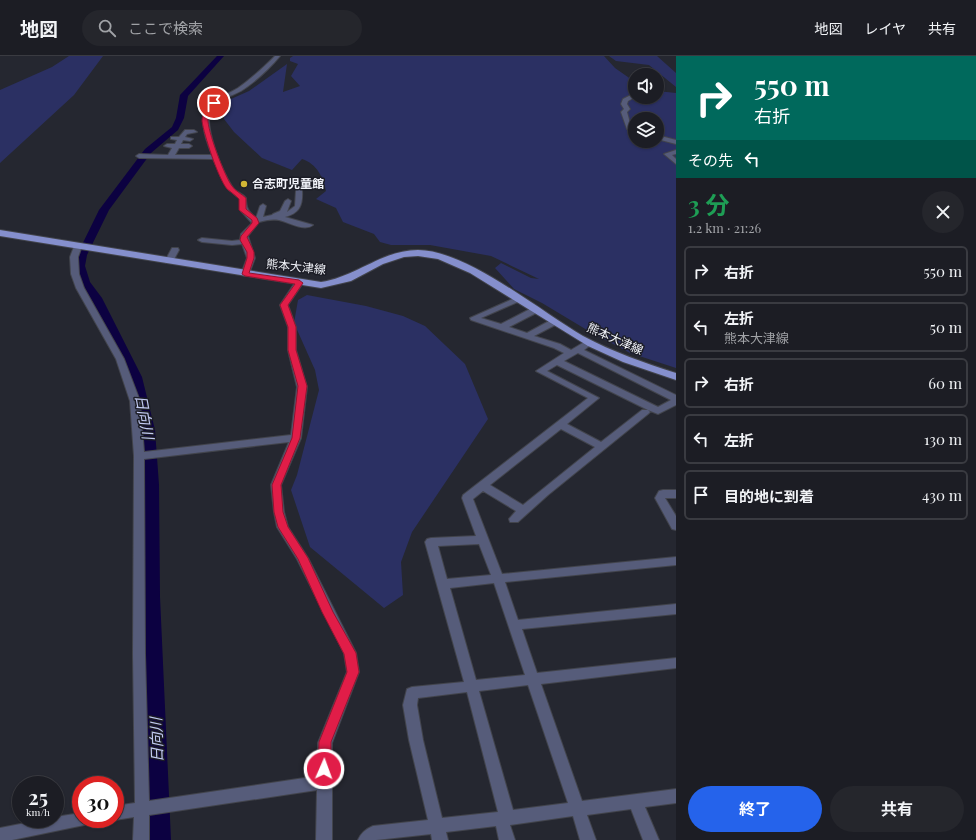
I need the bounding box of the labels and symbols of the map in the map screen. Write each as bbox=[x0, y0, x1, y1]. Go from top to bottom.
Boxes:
pin bbox=[197, 86, 231, 120]
place label: 合志町児童館 bbox=[252, 175, 324, 191]
marker: 合志町児童館 bbox=[239, 179, 249, 189]
street label: 熊本大津線 bbox=[265, 255, 327, 277]
street label: 熊本大津線 bbox=[585, 319, 646, 358]
water label: 日向川 bbox=[131, 393, 159, 443]
water label: 日向川 bbox=[145, 715, 167, 763]
position arrow bbox=[303, 748, 345, 790]
speed limit sign: 30 bbox=[72, 776, 124, 828]

